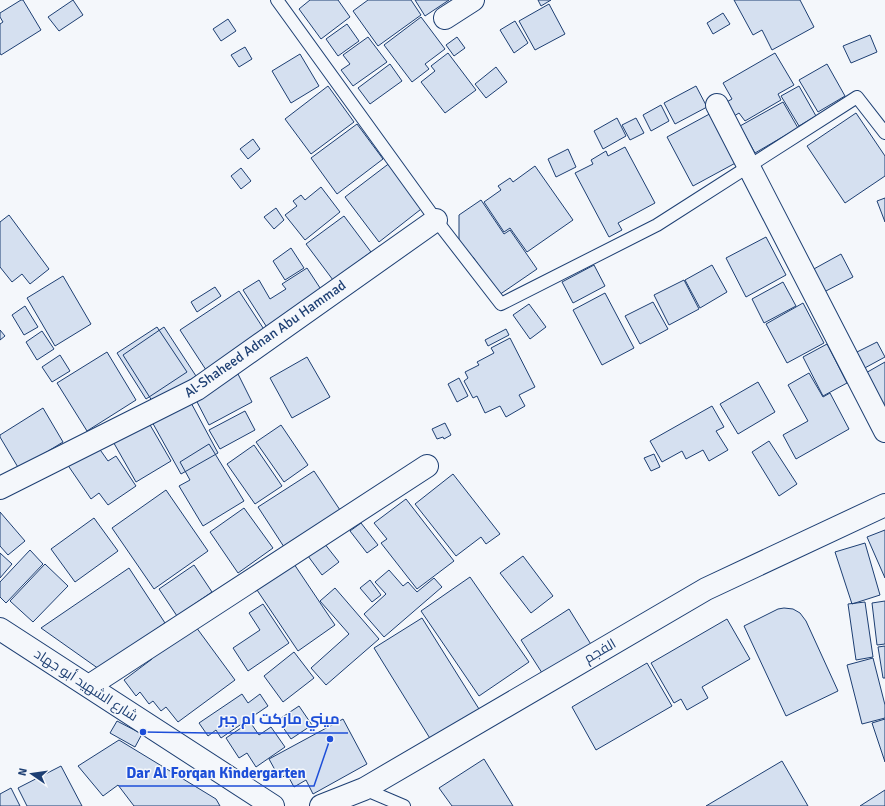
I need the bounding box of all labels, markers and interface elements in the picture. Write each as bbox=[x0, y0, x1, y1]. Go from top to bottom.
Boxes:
street label: Al-Shaheed Adnan Abu Hammad bbox=[181, 277, 349, 401]
street label: الفجم bbox=[581, 635, 620, 668]
street label: شارع الشهيد أبو جهاد bbox=[31, 644, 142, 725]
callout: ميني ماركت ام جبر bbox=[210, 706, 348, 733]
text: ميني ماركت ام جبر bbox=[217, 710, 340, 731]
north arrow bbox=[12, 754, 52, 794]
callout: Dar Al Forqan Kindergarten bbox=[119, 759, 314, 786]
text: Dar Al Forqan Kindergarten bbox=[126, 764, 306, 782]
text: N bbox=[16, 767, 30, 777]

